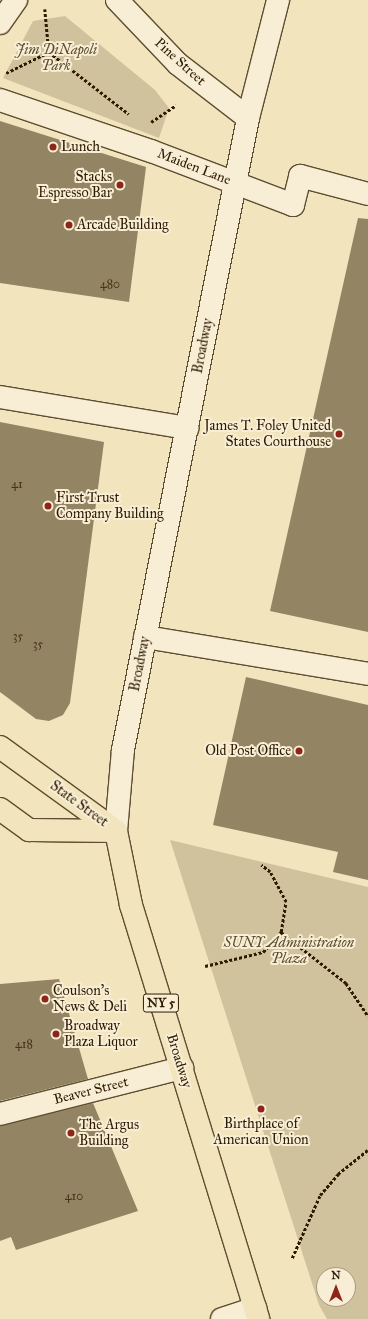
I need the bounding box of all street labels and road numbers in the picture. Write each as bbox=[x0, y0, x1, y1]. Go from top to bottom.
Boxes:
street label: Pine Street bbox=[151, 35, 209, 89]
street label: Maiden Lane bbox=[155, 145, 233, 189]
street label: Broadway bbox=[189, 317, 217, 375]
street label: Broadway bbox=[126, 635, 154, 693]
street label: State Street bbox=[47, 777, 111, 831]
road number: NY 5 bbox=[142, 992, 180, 1014]
street label: Broadway bbox=[163, 1032, 195, 1090]
street label: Beaver Street bbox=[52, 1074, 130, 1108]

